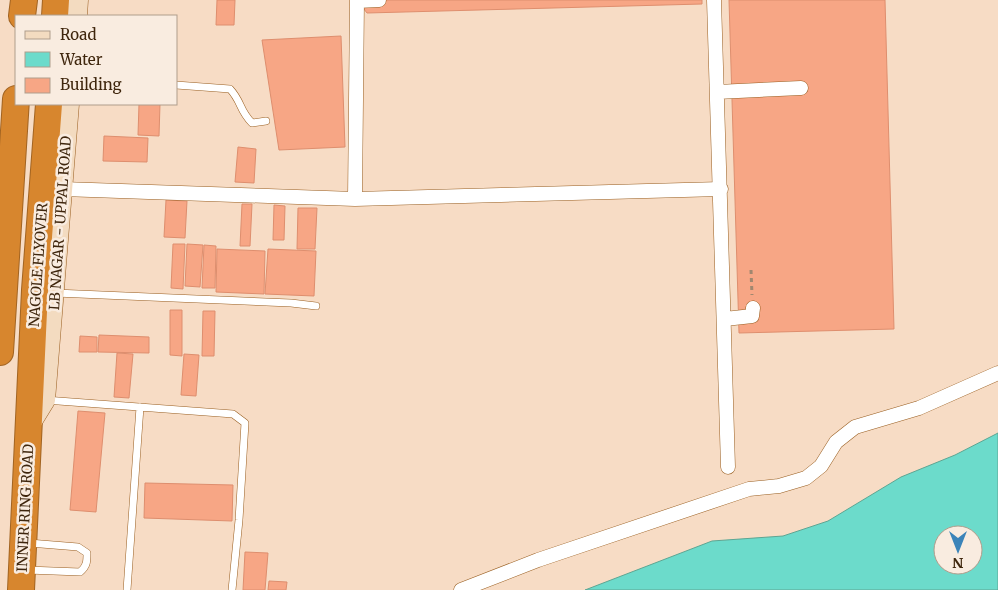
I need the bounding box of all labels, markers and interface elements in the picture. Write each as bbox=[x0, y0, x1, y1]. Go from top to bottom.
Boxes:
legend bbox=[15, 15, 178, 105]
text: Road bbox=[60, 25, 96, 44]
text: Water bbox=[59, 50, 103, 69]
text: Building bbox=[60, 75, 122, 94]
street label: LB NAGAR - UPPAL ROAD bbox=[45, 135, 75, 311]
street label: NAGOLE FLYOVER bbox=[25, 202, 51, 328]
street label: INNER RING ROAD bbox=[13, 443, 37, 572]
north arrow bbox=[933, 525, 983, 575]
text: N bbox=[952, 554, 964, 572]

